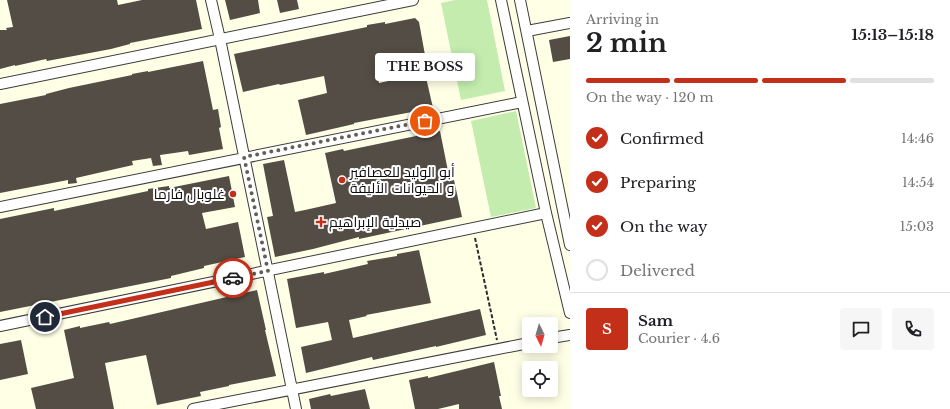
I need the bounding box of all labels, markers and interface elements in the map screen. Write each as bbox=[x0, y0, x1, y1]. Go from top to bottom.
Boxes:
text: Arriving in bbox=[586, 11, 659, 28]
text: 15:13–15:18 bbox=[851, 25, 934, 44]
text: 2 min bbox=[586, 27, 667, 59]
callout: THE BOSS bbox=[375, 53, 475, 81]
text: THE BOSS bbox=[387, 58, 463, 75]
text: On the way · 120 m bbox=[586, 89, 713, 106]
pin bbox=[408, 104, 442, 138]
icon: bag bbox=[414, 110, 436, 132]
icon: check bbox=[586, 127, 608, 149]
text: Confirmed bbox=[620, 129, 704, 148]
text: 14:46 bbox=[901, 130, 934, 147]
place label: أبو الوليد للعصافير و الحيوانات الأليفة bbox=[349, 163, 455, 197]
icon: check bbox=[586, 171, 608, 193]
text: Preparing bbox=[620, 173, 696, 192]
text: 14:54 bbox=[902, 174, 934, 191]
marker: أبو الوليد للعصافير و الحيوانات الأليفة bbox=[337, 175, 347, 185]
place label: غلوبال فارما bbox=[154, 185, 225, 203]
marker: غلوبال فارما bbox=[228, 189, 238, 199]
place label: صيدلية الإبراهيم bbox=[329, 213, 421, 232]
icon: check bbox=[586, 215, 608, 237]
marker: صيدلية الإبراهيم bbox=[316, 217, 326, 227]
text: On the way bbox=[620, 217, 708, 236]
text: 15:03 bbox=[900, 218, 934, 235]
courier bbox=[213, 258, 253, 298]
text: Delivered bbox=[620, 261, 695, 280]
icon: car bbox=[222, 267, 244, 289]
pin bbox=[28, 300, 62, 334]
icon: home bbox=[34, 306, 56, 328]
button: chat bbox=[840, 308, 882, 350]
button: phone bbox=[892, 308, 934, 350]
text: Sam bbox=[638, 311, 673, 330]
north arrow bbox=[522, 317, 558, 353]
map controls bbox=[522, 317, 558, 397]
text: S bbox=[602, 319, 612, 338]
text: Courier · 4.6 bbox=[638, 330, 720, 347]
button: locate bbox=[522, 361, 558, 397]

